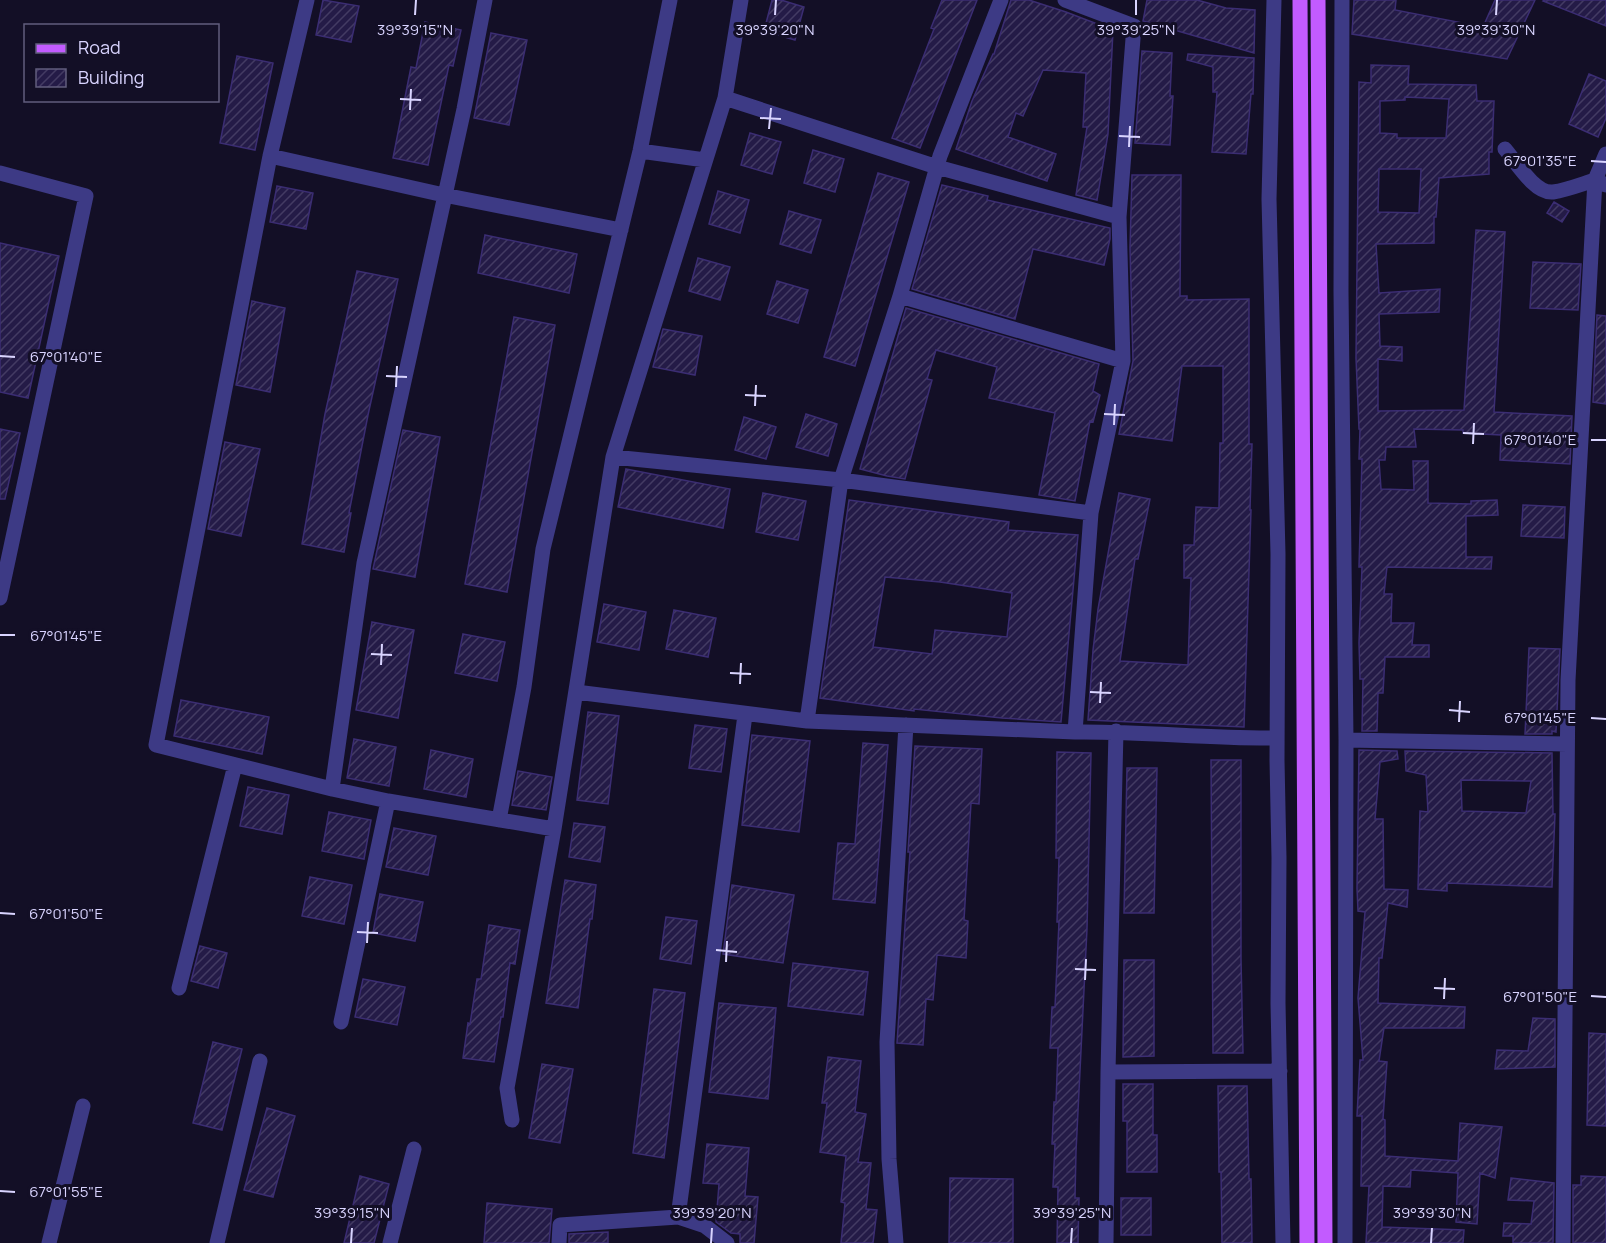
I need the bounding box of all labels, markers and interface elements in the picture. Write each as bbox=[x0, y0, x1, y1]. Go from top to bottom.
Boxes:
text: 39°39'15"N bbox=[377, 19, 453, 40]
text: 39°39'20"N bbox=[735, 19, 815, 40]
text: 39°39'25"N bbox=[1097, 19, 1175, 40]
text: 39°39'30"N bbox=[1457, 19, 1535, 40]
legend bbox=[24, 24, 219, 102]
text: Road bbox=[78, 35, 121, 59]
text: Building bbox=[78, 65, 144, 89]
text: 67°01'35"E bbox=[1503, 150, 1577, 171]
text: 67°01'40"E bbox=[30, 346, 102, 367]
text: 67°01'40"E bbox=[1504, 429, 1576, 450]
text: 67°01'45"E bbox=[30, 625, 102, 646]
text: 67°01'45"E bbox=[1504, 707, 1576, 728]
text: 67°01'50"E bbox=[29, 903, 103, 924]
text: 67°01'50"E bbox=[1503, 986, 1577, 1007]
text: 67°01'55"E bbox=[29, 1181, 103, 1202]
text: 39°39'15"N bbox=[314, 1202, 390, 1223]
text: 39°39'20"N bbox=[672, 1202, 752, 1223]
text: 39°39'25"N bbox=[1033, 1202, 1111, 1223]
text: 39°39'30"N bbox=[1393, 1202, 1471, 1223]

